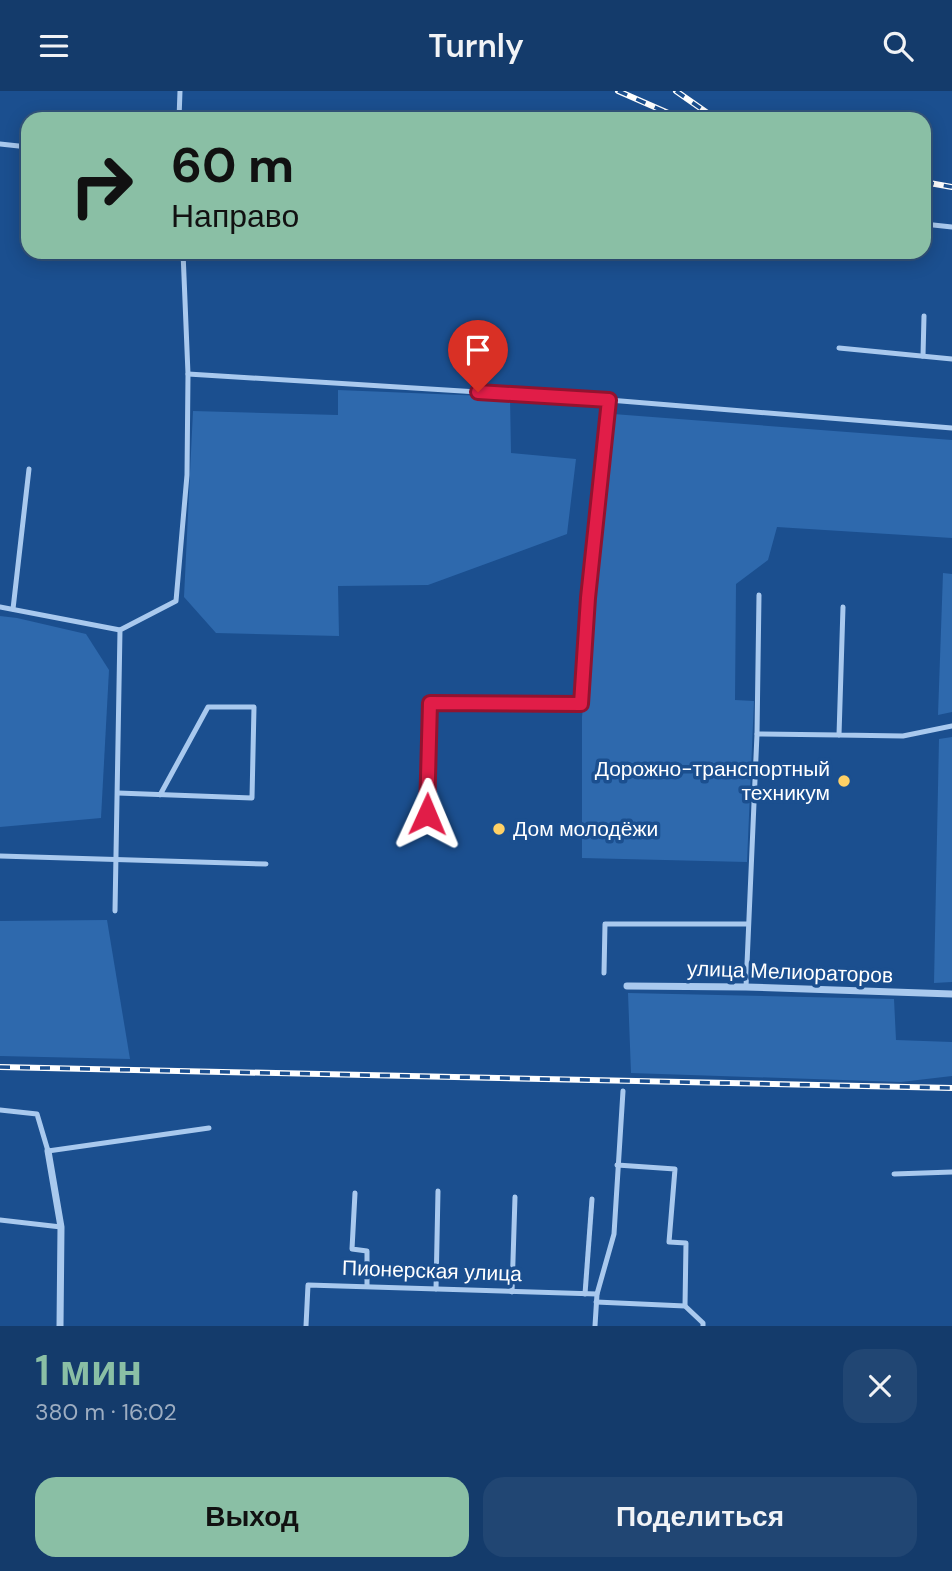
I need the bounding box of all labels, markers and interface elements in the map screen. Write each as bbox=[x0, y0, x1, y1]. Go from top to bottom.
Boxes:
text: Turnly bbox=[428, 25, 524, 67]
icon: menu bbox=[35, 27, 73, 65]
icon: search bbox=[879, 27, 917, 65]
text: 60 m bbox=[171, 133, 294, 197]
icon: right bbox=[56, 140, 147, 231]
text: Направо bbox=[171, 195, 299, 237]
pin bbox=[448, 320, 508, 392]
icon: arrive bbox=[459, 331, 497, 369]
place label: Дорожно-транспортный техникум bbox=[595, 755, 830, 807]
marker: Дорожно-транспортный техникум bbox=[836, 773, 852, 789]
position arrow bbox=[390, 777, 464, 851]
place label: Дом молодёжи bbox=[513, 815, 658, 843]
marker: Дом молодёжи bbox=[491, 821, 507, 837]
street label: улица Мелиораторов bbox=[686, 954, 894, 990]
street label: Пионерская улица bbox=[342, 1254, 523, 1288]
text: 1 мин bbox=[35, 1343, 142, 1398]
button: close bbox=[843, 1349, 917, 1423]
text: 380 m · 16:02 bbox=[35, 1397, 177, 1427]
button: Выход bbox=[35, 1477, 469, 1557]
button: Поделиться bbox=[483, 1477, 917, 1557]

